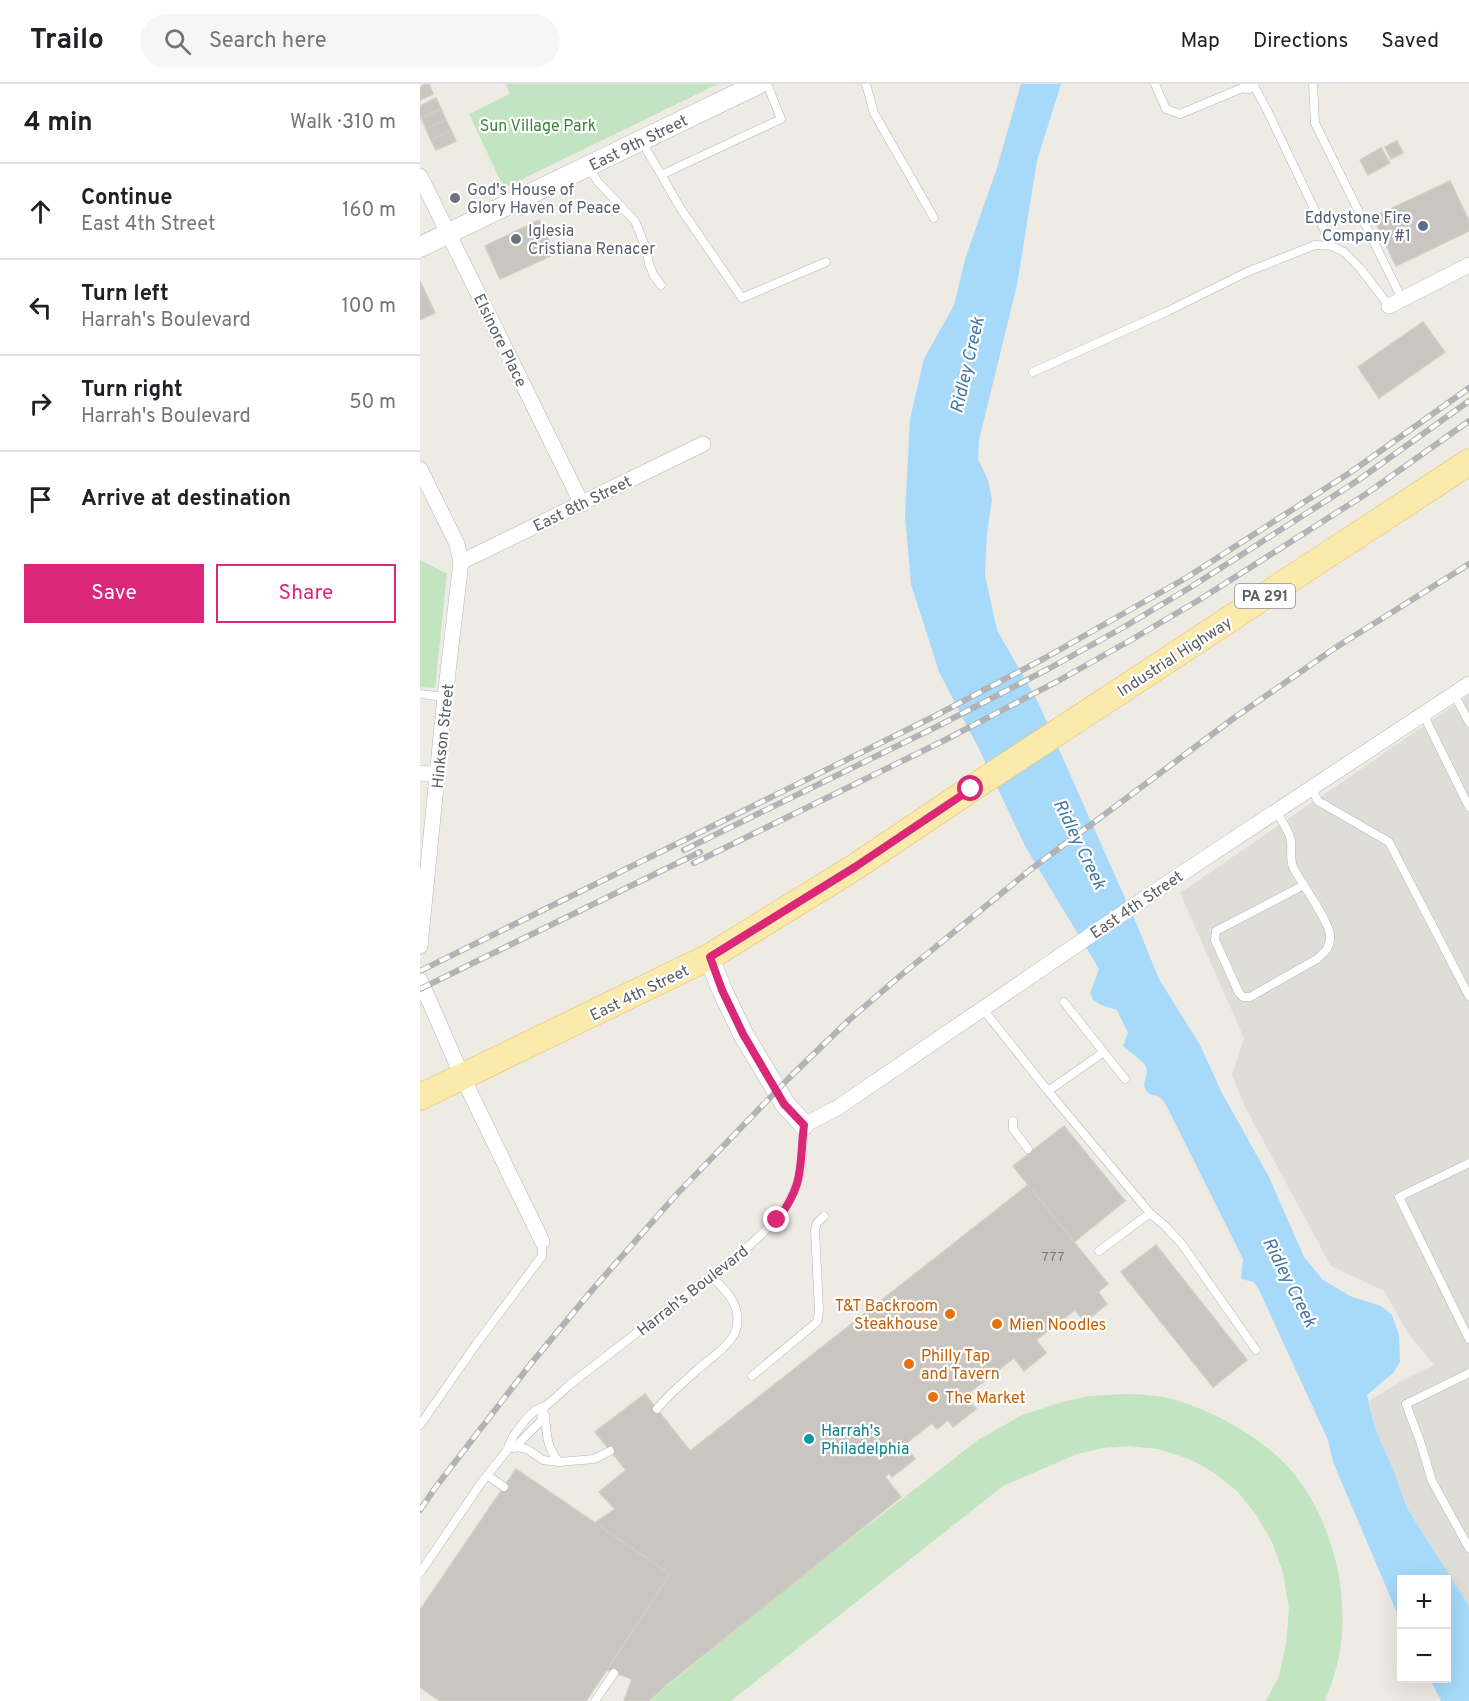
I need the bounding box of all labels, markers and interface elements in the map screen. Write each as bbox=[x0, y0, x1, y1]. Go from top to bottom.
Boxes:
search box bbox=[140, 14, 560, 68]
text: Trailo bbox=[30, 23, 104, 59]
icon: search bbox=[161, 25, 194, 58]
text: Search here bbox=[209, 28, 326, 55]
text: Map bbox=[1180, 28, 1220, 55]
text: Directions bbox=[1253, 28, 1348, 55]
text: Saved bbox=[1381, 28, 1439, 55]
text: 4 min bbox=[24, 107, 93, 140]
text: Walk · 310 m bbox=[290, 110, 396, 136]
street label: East 9th Street bbox=[586, 111, 691, 176]
park label: Sun Village Park bbox=[480, 117, 596, 137]
place label: God's House of Glory Haven of Peace bbox=[467, 181, 620, 219]
text: Continue bbox=[81, 185, 172, 212]
marker: God's House of Glory Haven of Peace bbox=[448, 191, 462, 205]
icon: ahead bbox=[24, 195, 57, 228]
text: 160 m bbox=[342, 198, 396, 224]
place label: Eddystone Fire Company #1 bbox=[1305, 209, 1411, 247]
text: East 4th Street bbox=[81, 212, 215, 238]
marker: Eddystone Fire Company #1 bbox=[1416, 219, 1430, 233]
place label: Iglesia Cristiana Renacer bbox=[528, 222, 655, 260]
marker: Iglesia Cristiana Renacer bbox=[509, 232, 523, 246]
text: Turn left bbox=[81, 281, 169, 308]
icon: left bbox=[24, 291, 57, 324]
street label: Elsinore Place bbox=[468, 291, 530, 391]
text: 100 m bbox=[341, 294, 396, 320]
text: Harrah's Boulevard bbox=[81, 308, 251, 334]
water label: Ridley Creek bbox=[946, 314, 991, 416]
text: Turn right bbox=[81, 377, 183, 404]
icon: right bbox=[24, 387, 57, 420]
text: 50 m bbox=[349, 390, 396, 416]
text: Harrah's Boulevard bbox=[81, 404, 251, 430]
street label: East 8th Street bbox=[530, 472, 635, 537]
icon: arrive bbox=[24, 483, 57, 516]
text: Arrive at destination bbox=[81, 486, 291, 513]
button: Save bbox=[24, 564, 204, 623]
button: Share bbox=[216, 564, 396, 623]
road number: PA 291 bbox=[1235, 584, 1295, 608]
street label: Industrial Highway bbox=[1114, 613, 1236, 702]
street label: Hinkson Street bbox=[429, 683, 459, 790]
route start bbox=[957, 775, 983, 801]
water label: Ridley Creek bbox=[1047, 796, 1111, 895]
street label: East 4th Street bbox=[1087, 867, 1187, 944]
street label: East 4th Street bbox=[587, 961, 693, 1026]
route end bbox=[763, 1206, 789, 1232]
water label: Ridley Creek bbox=[1256, 1234, 1322, 1332]
street label: Harrah's Boulevard bbox=[634, 1242, 753, 1341]
house number: 777 bbox=[1042, 1249, 1064, 1266]
place label: T&T Backroom Steakhouse bbox=[835, 1297, 938, 1335]
marker: T&T Backroom Steakhouse bbox=[943, 1307, 957, 1321]
place label: Mien Noodles bbox=[1009, 1316, 1106, 1336]
marker: Mien Noodles bbox=[990, 1317, 1004, 1331]
place label: Philly Tap and Tavern bbox=[921, 1347, 1000, 1385]
marker: Philly Tap and Tavern bbox=[902, 1357, 916, 1371]
place label: The Market bbox=[945, 1389, 1026, 1409]
marker: The Market bbox=[926, 1390, 940, 1404]
place label: Harrah's Philadelphia bbox=[821, 1422, 909, 1460]
marker: Harrah's Philadelphia bbox=[802, 1432, 816, 1446]
map controls bbox=[1397, 1575, 1451, 1683]
button: + bbox=[1397, 1575, 1451, 1629]
button: − bbox=[1397, 1629, 1451, 1683]

